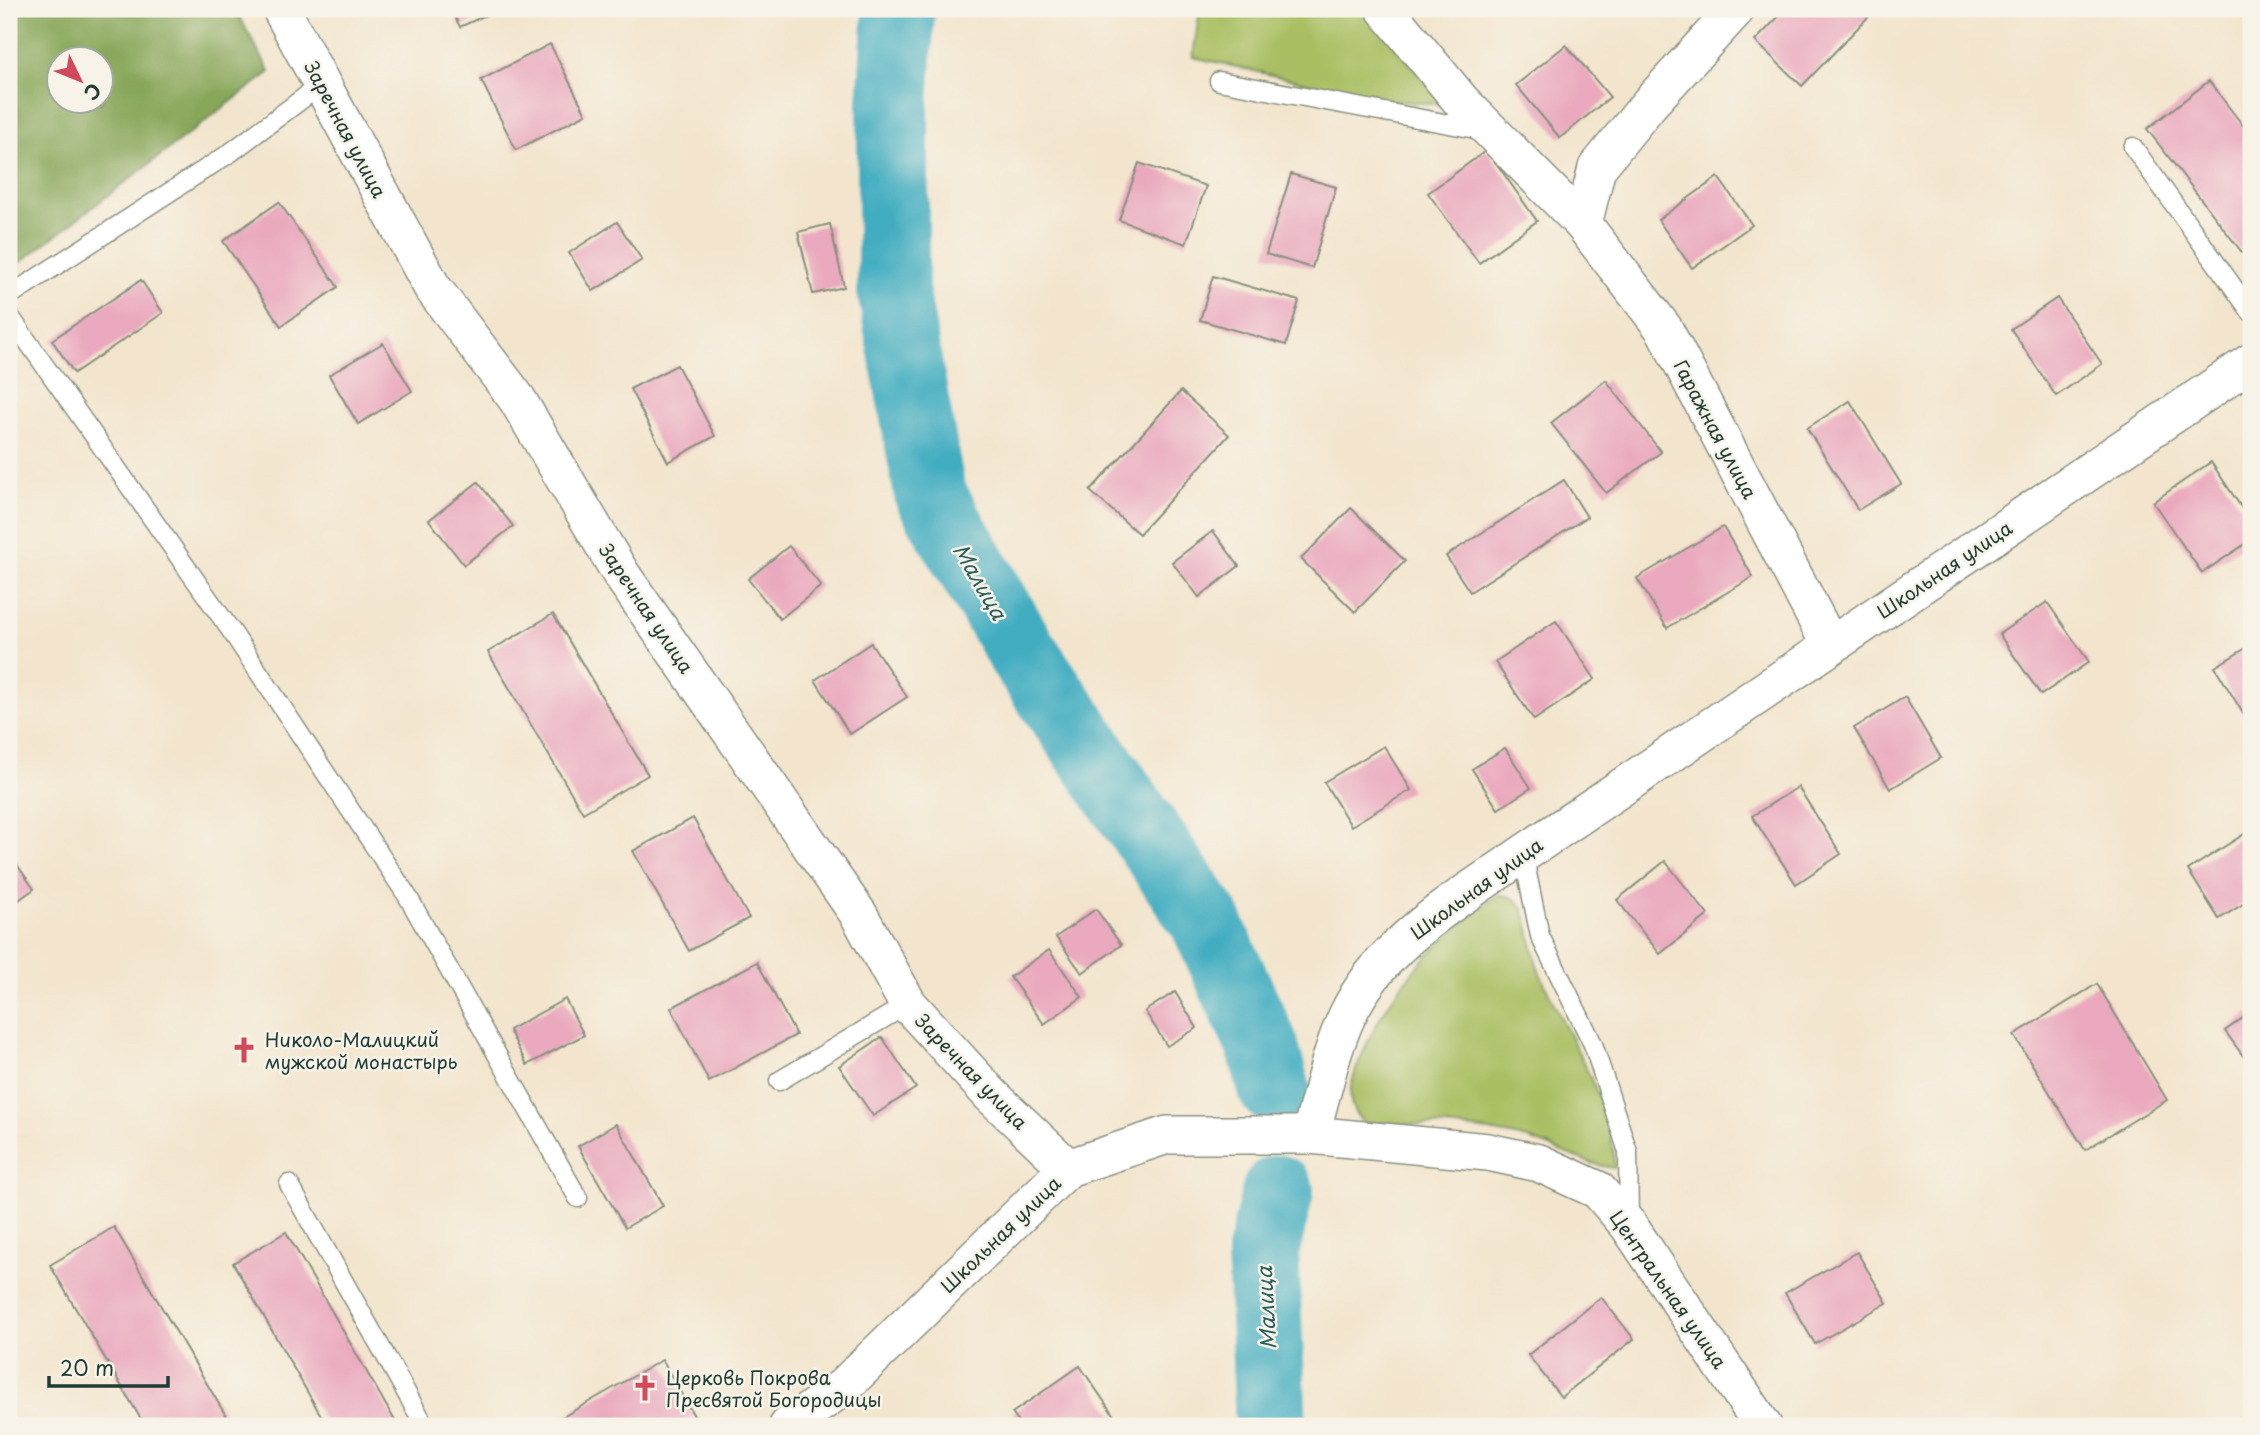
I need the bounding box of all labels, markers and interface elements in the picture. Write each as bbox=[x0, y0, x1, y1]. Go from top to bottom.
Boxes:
north arrow bbox=[46, 46, 116, 116]
street label: Заречная улица bbox=[298, 56, 394, 202]
text: С bbox=[78, 77, 108, 107]
street label: Гаражная улица bbox=[1668, 355, 1764, 504]
street label: Школьная улица bbox=[1871, 513, 2017, 625]
street label: Заречная улица bbox=[593, 537, 701, 679]
water label: Малица bbox=[946, 537, 1016, 626]
street label: Школьная улица bbox=[1404, 830, 1548, 946]
street label: Заречная улица bbox=[909, 1007, 1035, 1135]
place label: Николо-Малицкий мужской монастырь bbox=[265, 1025, 458, 1075]
church icon: Николо-Малицкий мужской монастырь bbox=[229, 1035, 259, 1065]
street label: Школьная улица bbox=[934, 1169, 1067, 1299]
street label: Центральная улица bbox=[1604, 1204, 1734, 1374]
water label: Малица bbox=[1247, 1265, 1283, 1351]
scale bar bbox=[49, 1344, 168, 1388]
text: 20 m bbox=[60, 1351, 114, 1383]
place label: Церковь Покрова Пресвятой Богородицы bbox=[666, 1363, 881, 1413]
church icon: Церковь Покрова Пресвятой Богородицы bbox=[630, 1373, 660, 1403]

